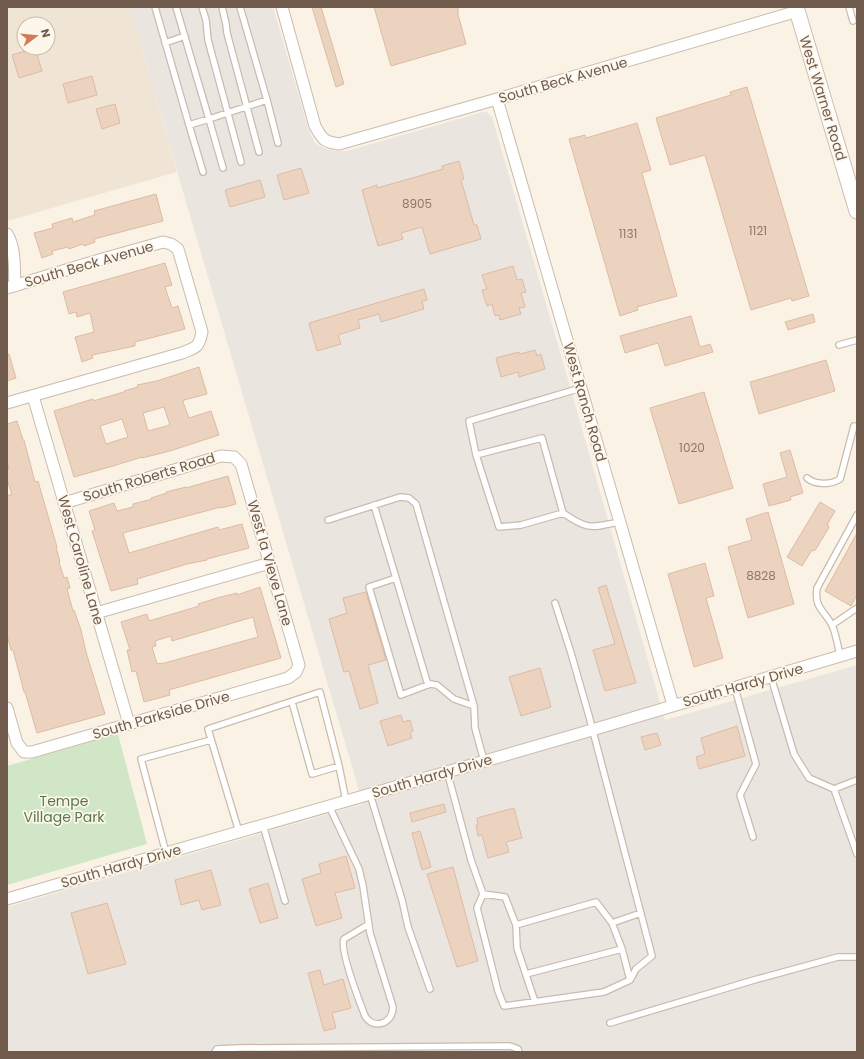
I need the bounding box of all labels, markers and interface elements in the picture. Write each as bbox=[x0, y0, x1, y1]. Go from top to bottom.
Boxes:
north arrow bbox=[16, 16, 56, 56]
text: N bbox=[37, 27, 54, 39]
street label: West Warner Road bbox=[794, 33, 852, 163]
street label: South Beck Avenue bbox=[496, 52, 630, 108]
house number: 8905 bbox=[402, 195, 432, 212]
house number: 1121 bbox=[749, 222, 767, 239]
house number: 1131 bbox=[619, 225, 637, 242]
street label: South Beck Avenue bbox=[22, 236, 156, 292]
street label: West Ranch Road bbox=[558, 340, 612, 464]
house number: 1020 bbox=[679, 439, 705, 456]
street label: South Roberts Road bbox=[80, 447, 218, 507]
street label: West Caroline Lane bbox=[53, 493, 109, 628]
street label: West la Vieve Lane bbox=[242, 498, 298, 629]
house number: 8828 bbox=[746, 567, 776, 584]
street label: South Hardy Drive bbox=[680, 658, 806, 712]
street label: South Parkside Drive bbox=[90, 686, 232, 744]
street label: South Hardy Drive bbox=[369, 749, 495, 803]
park label: Tempe Village Park bbox=[23, 791, 105, 827]
street label: South Hardy Drive bbox=[58, 839, 184, 893]

